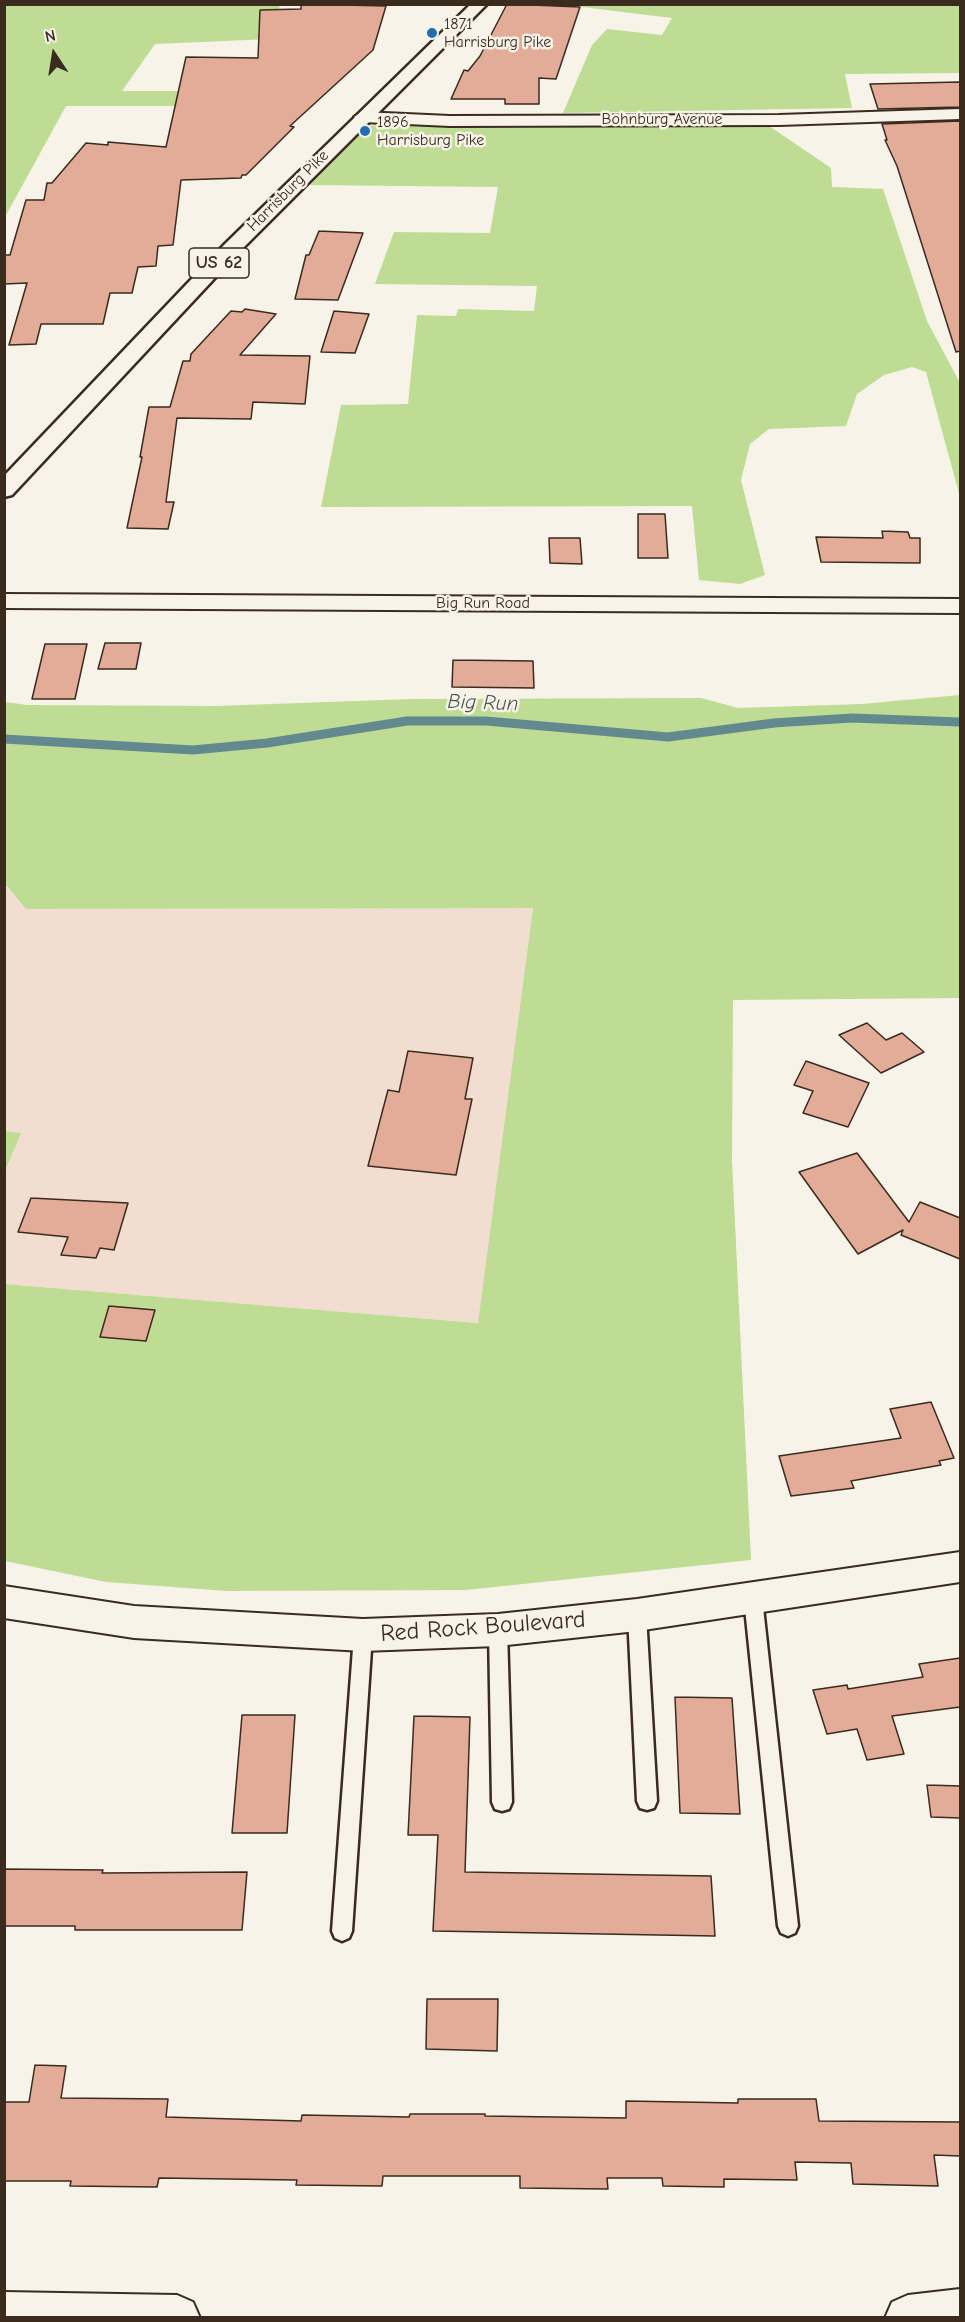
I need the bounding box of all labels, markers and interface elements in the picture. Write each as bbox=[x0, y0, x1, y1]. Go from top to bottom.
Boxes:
place label: 1871 Harrisburg Pike bbox=[444, 14, 551, 52]
north arrow bbox=[24, 24, 84, 84]
marker: 1871 Harrisburg Pike bbox=[425, 26, 439, 40]
text: N bbox=[43, 27, 57, 46]
street label: Bohnburg Avenue bbox=[602, 109, 722, 129]
place label: 1896 Harrisburg Pike bbox=[377, 112, 484, 150]
marker: 1896 Harrisburg Pike bbox=[358, 124, 372, 138]
street label: Harrisburg Pike bbox=[243, 146, 333, 236]
road number: US 62 bbox=[189, 248, 249, 278]
street label: Big Run Road bbox=[436, 593, 530, 613]
water label: Big Run bbox=[447, 689, 519, 717]
street label: Red Rock Boulevard bbox=[380, 1605, 586, 1649]

